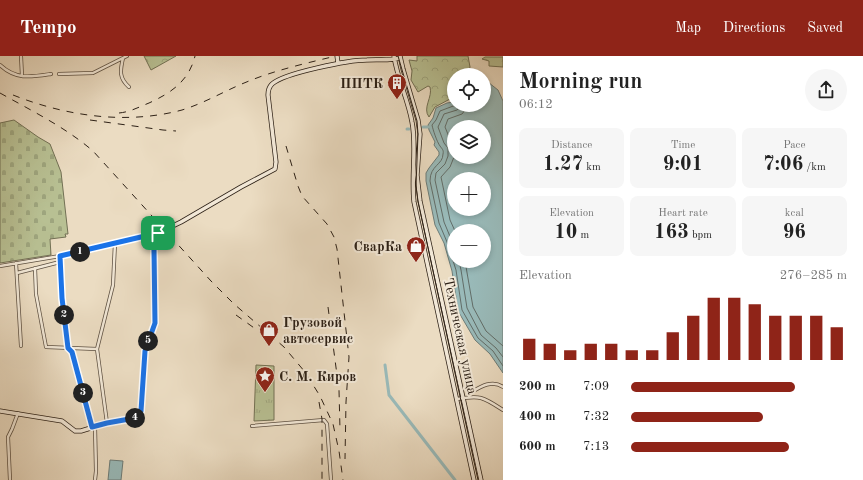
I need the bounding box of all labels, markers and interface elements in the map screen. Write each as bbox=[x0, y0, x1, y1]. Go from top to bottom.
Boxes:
text: Tempo bbox=[20, 19, 76, 38]
text: Map bbox=[675, 21, 701, 35]
text: Directions bbox=[723, 21, 785, 35]
text: Saved bbox=[807, 21, 843, 35]
map controls bbox=[447, 68, 491, 268]
button: locate bbox=[447, 68, 491, 112]
button: share bbox=[805, 69, 847, 111]
text: Morning run bbox=[519, 71, 642, 93]
building icon: ППТК bbox=[386, 72, 408, 100]
place label: ППТК bbox=[340, 77, 384, 91]
text: 06:12 bbox=[519, 98, 553, 111]
button: layers bbox=[447, 120, 491, 164]
text: Distance bbox=[551, 140, 592, 151]
text: Time bbox=[671, 140, 695, 151]
text: Pace bbox=[783, 140, 805, 151]
text: 1.27 bbox=[543, 155, 583, 175]
text: 9:01 bbox=[663, 155, 703, 175]
text: 7:06 bbox=[763, 155, 803, 175]
text: km bbox=[583, 162, 601, 173]
text: /km bbox=[803, 162, 826, 173]
button: + bbox=[447, 172, 491, 216]
text: Elevation bbox=[549, 208, 594, 219]
text: Heart rate bbox=[658, 208, 708, 219]
text: kcal bbox=[785, 208, 804, 219]
pin bbox=[141, 216, 175, 250]
icon: arrive bbox=[147, 222, 169, 244]
text: 10 bbox=[554, 223, 577, 243]
text: 163 bbox=[654, 223, 689, 243]
text: 96 bbox=[783, 223, 806, 243]
button: − bbox=[447, 224, 491, 268]
text: m bbox=[577, 230, 589, 241]
text: bpm bbox=[689, 230, 712, 241]
shop icon: СварКа bbox=[405, 235, 427, 263]
place label: СварКа bbox=[354, 240, 402, 254]
pin: 1 bbox=[70, 242, 90, 262]
text: 1 bbox=[77, 246, 83, 257]
text: Elevation bbox=[519, 269, 572, 282]
text: 276–285 m bbox=[780, 269, 847, 282]
street label: Техническая улица bbox=[441, 277, 479, 396]
pin: 2 bbox=[54, 305, 74, 325]
text: 2 bbox=[61, 309, 67, 320]
place label: Грузовой автосервис bbox=[283, 316, 353, 346]
shop icon: Грузовой автосервис bbox=[258, 319, 280, 347]
pin: 5 bbox=[138, 331, 158, 351]
text: 5 bbox=[145, 335, 151, 346]
place icon: С. М. Киров bbox=[254, 365, 276, 393]
place label: С. М. Киров bbox=[279, 370, 356, 384]
text: 200 m bbox=[519, 380, 556, 393]
text: 7:09 bbox=[583, 380, 609, 393]
pin: 3 bbox=[73, 383, 93, 403]
text: 3 bbox=[80, 387, 86, 398]
pin: 4 bbox=[125, 408, 145, 428]
text: 400 m bbox=[519, 410, 556, 423]
text: 7:32 bbox=[583, 410, 609, 423]
text: 4 bbox=[132, 412, 138, 423]
text: 600 m bbox=[519, 440, 556, 453]
text: 7:13 bbox=[583, 440, 609, 453]

